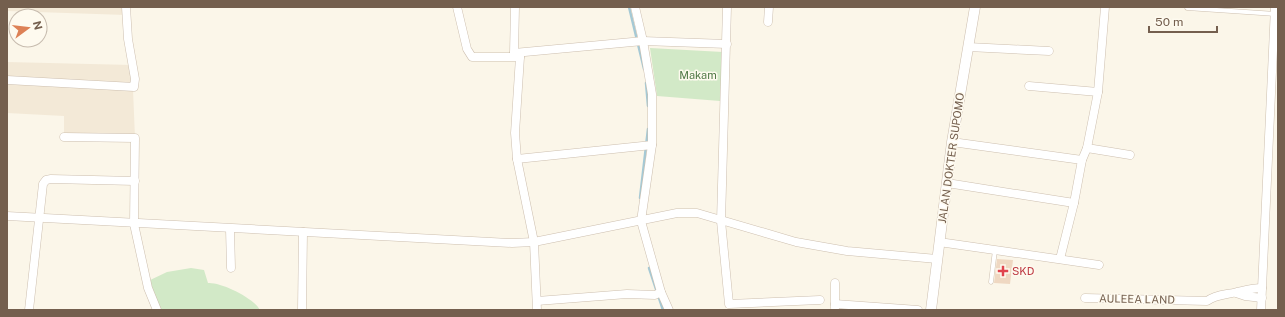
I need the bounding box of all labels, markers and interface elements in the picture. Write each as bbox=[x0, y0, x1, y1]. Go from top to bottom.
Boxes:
north arrow bbox=[8, 8, 48, 48]
scale bar bbox=[1149, 8, 1217, 34]
text: 50 m bbox=[1155, 15, 1183, 29]
text: N bbox=[31, 20, 45, 31]
park label: Makam bbox=[679, 69, 717, 81]
street label: JALAN DOKTER SUPOMO bbox=[936, 92, 966, 224]
marker: SKD bbox=[997, 265, 1009, 277]
place label: SKD bbox=[1012, 265, 1035, 277]
street label: AULEEA LAND bbox=[1099, 292, 1175, 306]

